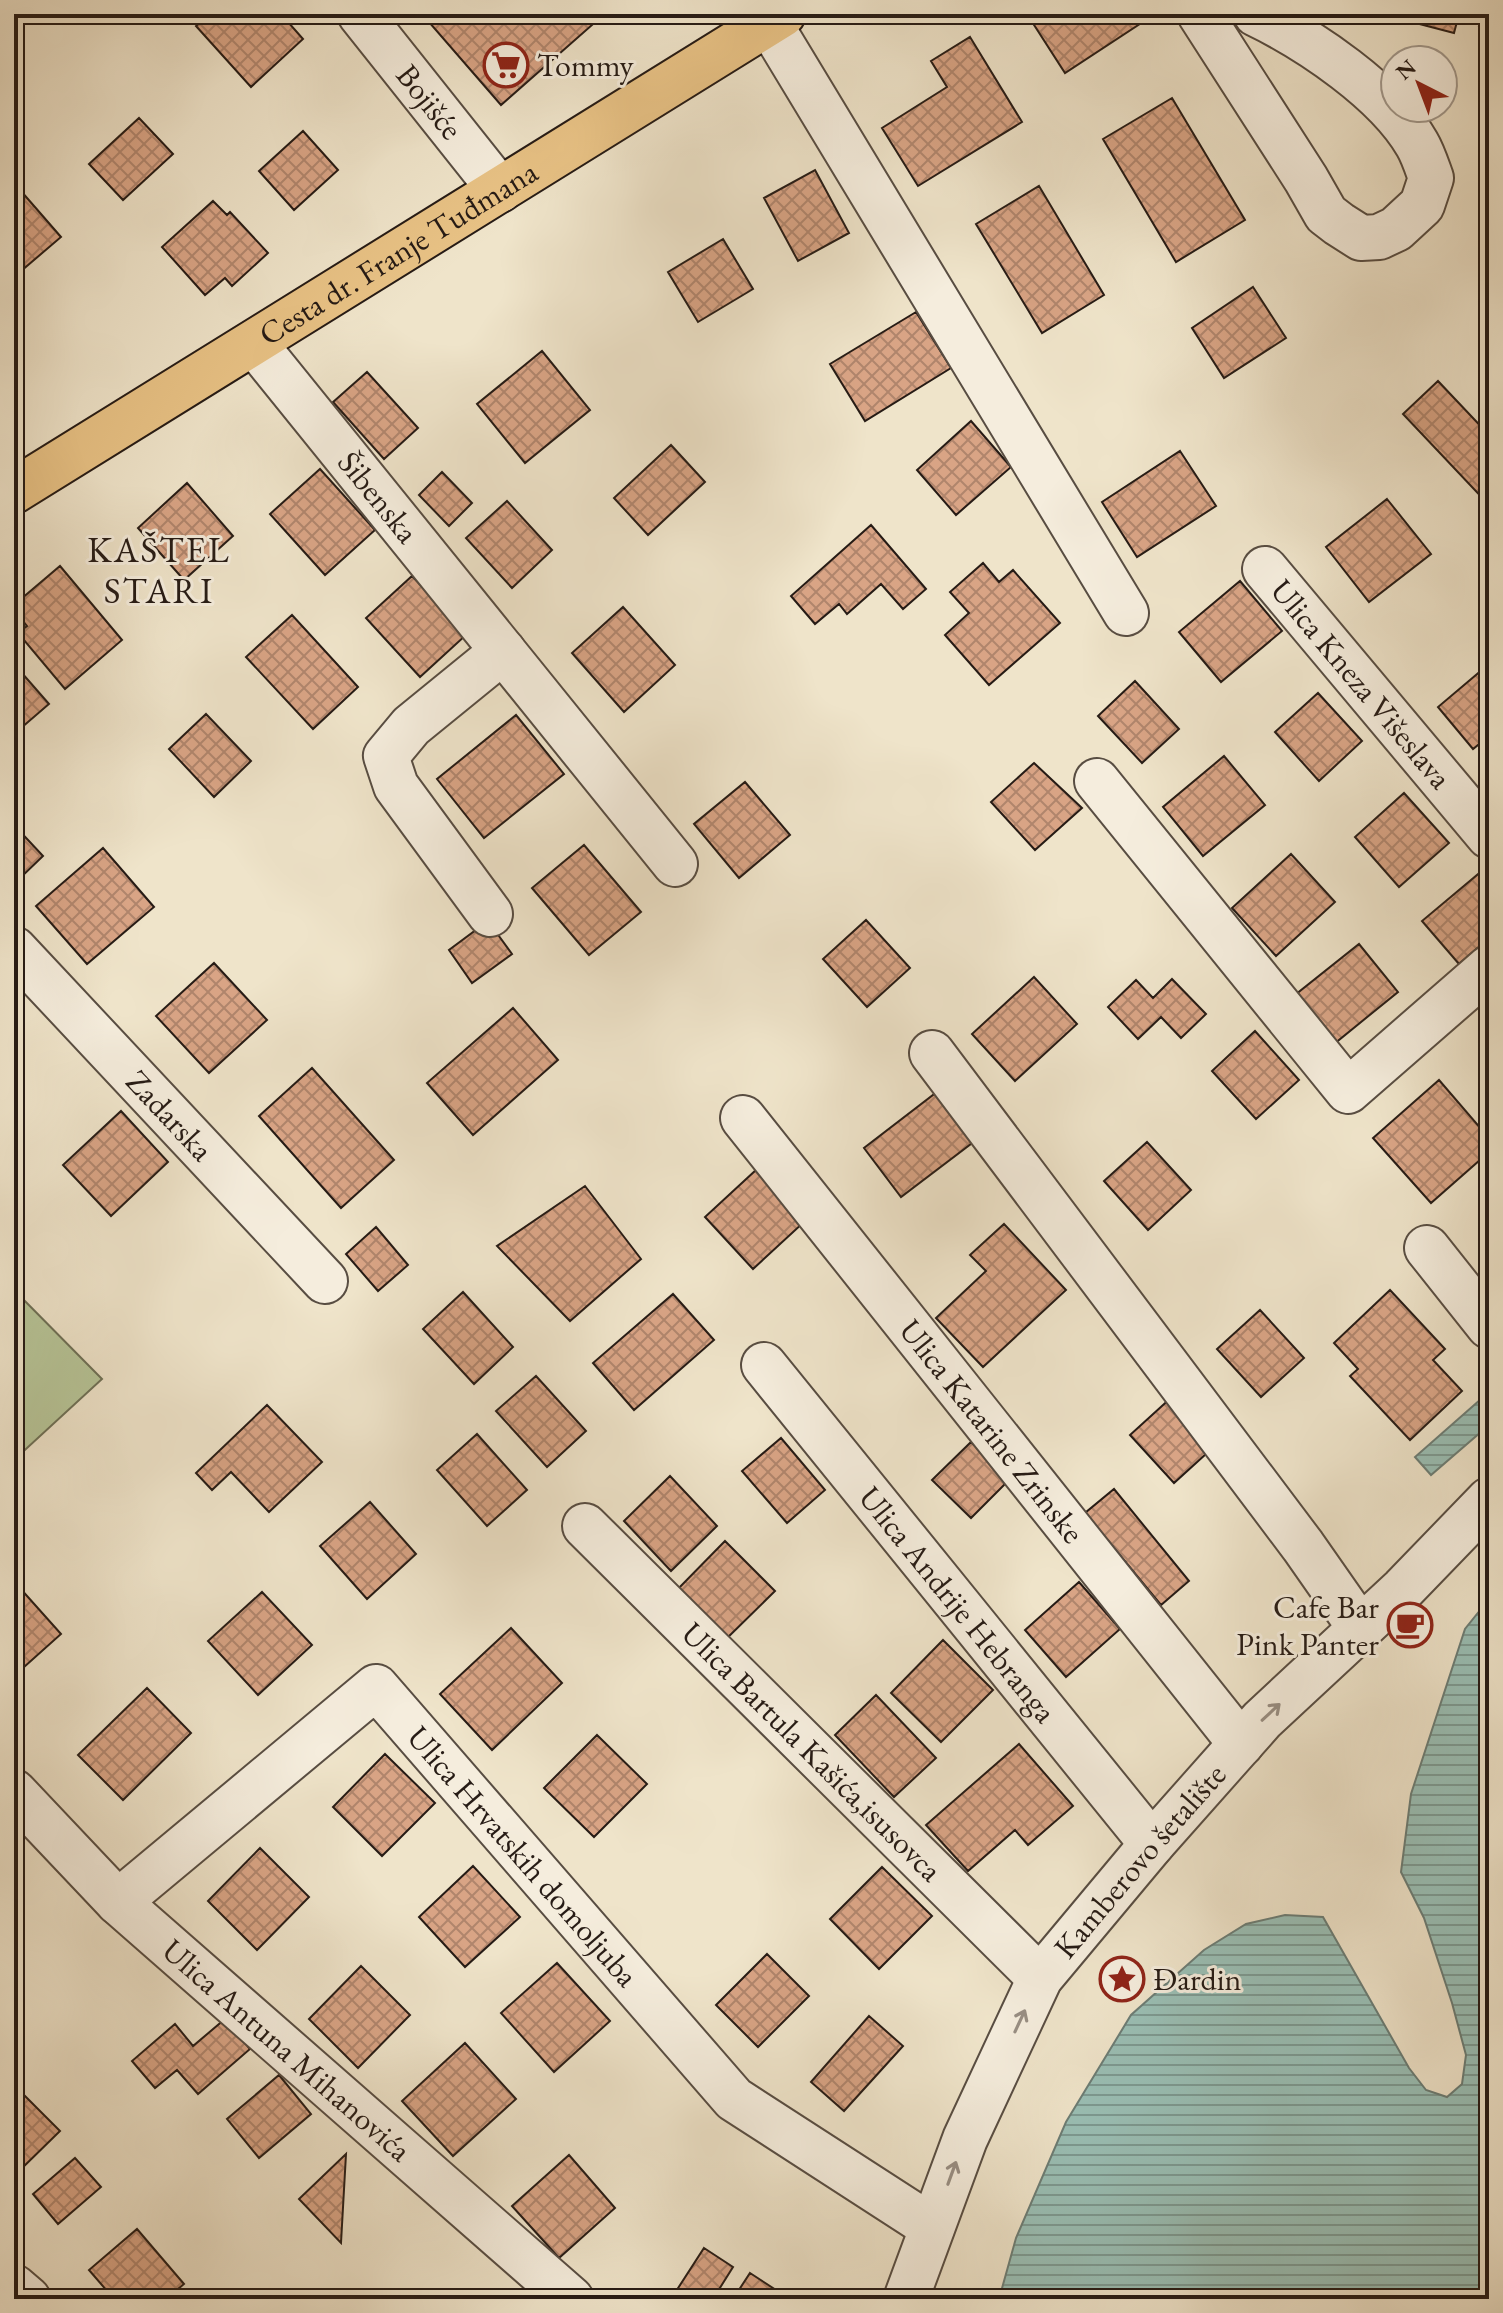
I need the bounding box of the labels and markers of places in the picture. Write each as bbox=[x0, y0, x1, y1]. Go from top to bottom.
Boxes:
supermarket icon: Tommy bbox=[482, 41, 530, 89]
place label: Tommy bbox=[537, 44, 634, 86]
place label: Cafe Bar Pink Panter bbox=[1236, 1586, 1379, 1665]
cafe icon: Cafe Bar Pink Panter bbox=[1386, 1601, 1434, 1649]
place icon: Đardin bbox=[1098, 1955, 1146, 2003]
place label: Đardin bbox=[1153, 1958, 1242, 2000]

